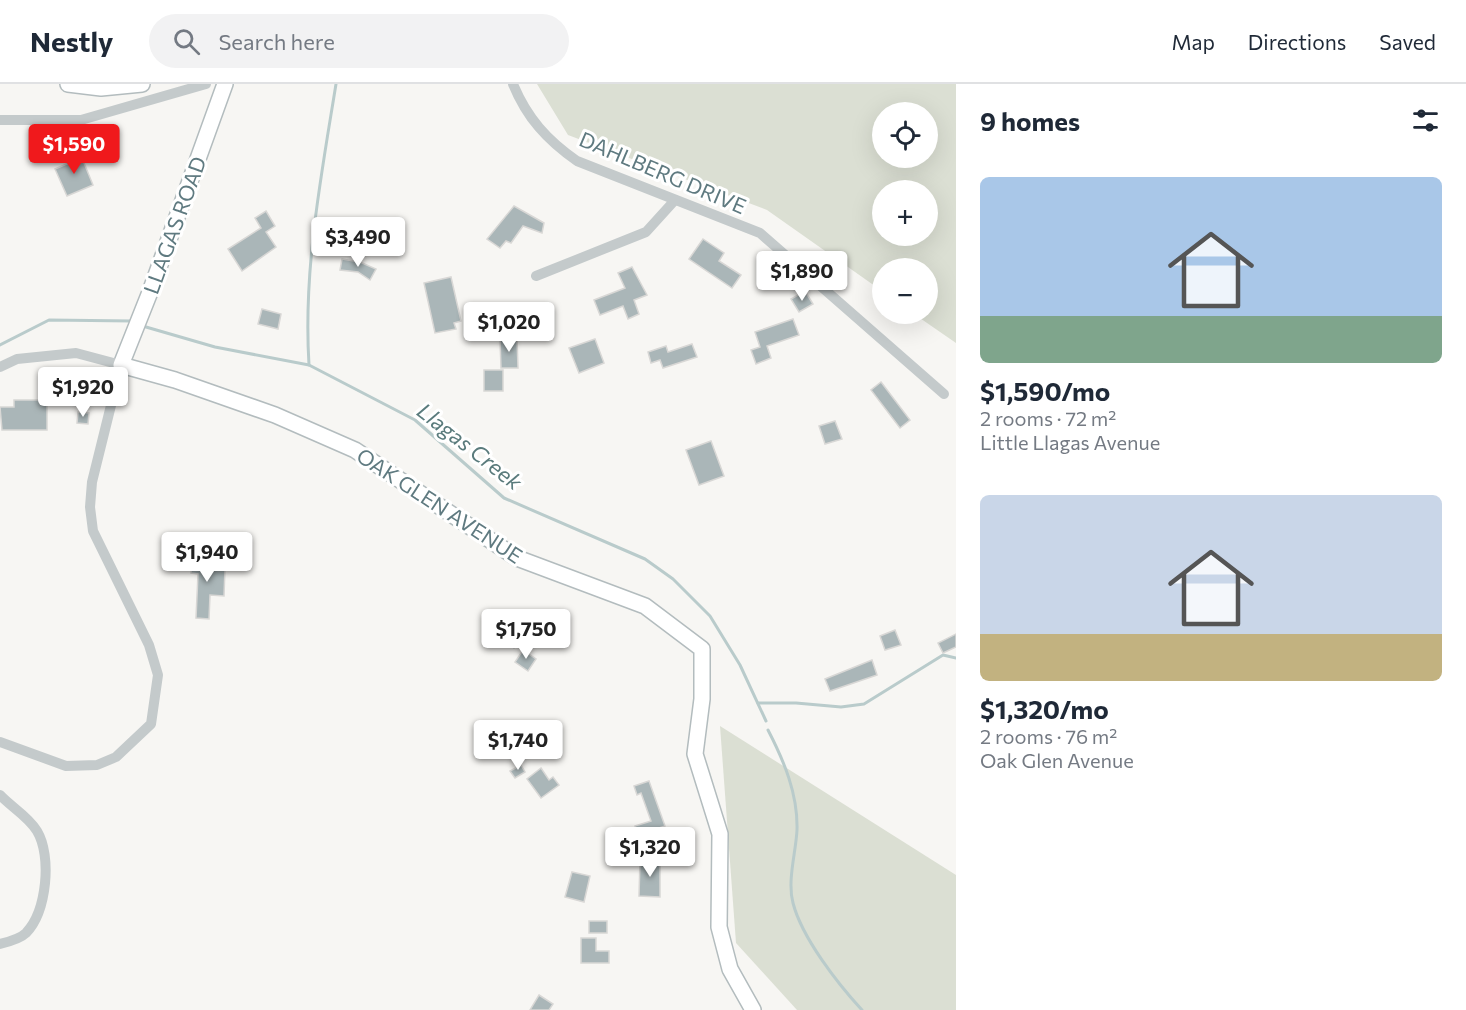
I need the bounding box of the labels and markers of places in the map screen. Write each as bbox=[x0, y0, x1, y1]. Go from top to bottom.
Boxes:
pin: $1,590 bbox=[25, 124, 123, 175]
pin: $3,490 bbox=[309, 217, 407, 268]
pin: $1,890 bbox=[753, 251, 851, 302]
pin: $1,020 bbox=[460, 302, 558, 353]
pin: $1,920 bbox=[34, 367, 132, 418]
pin: $1,940 bbox=[158, 532, 256, 583]
pin: $1,750 bbox=[477, 609, 575, 660]
pin: $1,740 bbox=[469, 720, 567, 771]
pin: $1,320 bbox=[601, 827, 699, 878]

